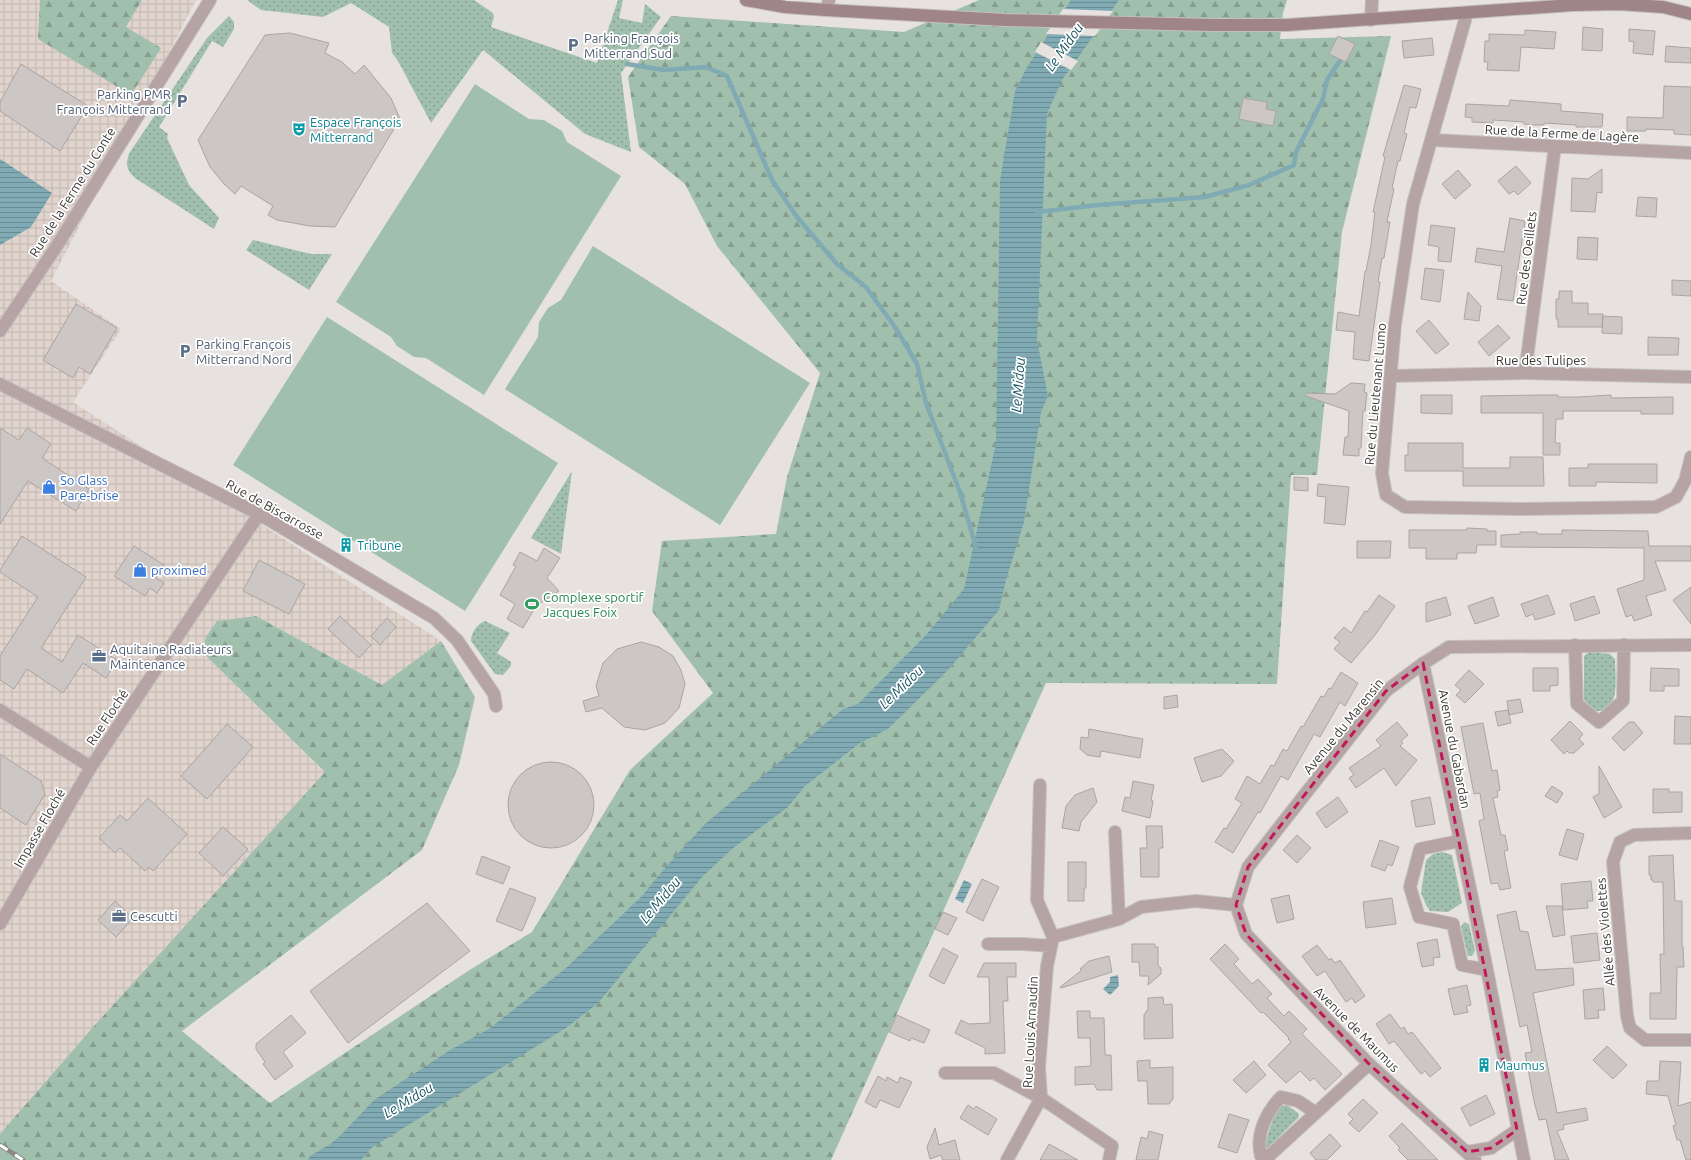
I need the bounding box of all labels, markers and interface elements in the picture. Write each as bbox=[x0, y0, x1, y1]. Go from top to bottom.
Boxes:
water label: Le Midou bbox=[1042, 20, 1087, 74]
place label: Parking François Mitterrand Sud bbox=[584, 31, 679, 60]
parking icon: Parking François Mitterrand Sud bbox=[565, 37, 581, 53]
place label: Parking PMR François Mitterrand bbox=[57, 87, 171, 116]
parking icon: Parking PMR François Mitterrand bbox=[174, 93, 190, 109]
place label: Espace François Mitterrand bbox=[310, 115, 402, 144]
theatre icon: Espace François Mitterrand bbox=[291, 121, 307, 137]
street label: Rue de la Ferme de Lagère bbox=[1484, 122, 1640, 144]
street label: Rue de la Ferme du Conte bbox=[26, 125, 118, 259]
street label: Rue des Oeillets bbox=[1513, 210, 1539, 306]
street label: Rue du Lieutenant Lumo bbox=[1362, 322, 1388, 466]
place label: Parking François Mitterrand Nord bbox=[196, 337, 292, 366]
parking icon: Parking François Mitterrand Nord bbox=[177, 343, 193, 359]
street label: Rue des Tulipes bbox=[1496, 353, 1587, 367]
water label: Le Midou bbox=[1008, 357, 1028, 413]
place label: So Glass Pare-brise bbox=[60, 473, 119, 502]
street label: Rue de Biscarrosse bbox=[224, 476, 326, 542]
shop icon: So Glass Pare-brise bbox=[41, 479, 57, 495]
building icon: Tribune bbox=[338, 537, 354, 553]
place label: Tribune bbox=[357, 538, 402, 552]
shop icon: proximed bbox=[132, 562, 148, 578]
place label: proximed bbox=[151, 563, 207, 577]
place label: Complexe sportif Jacques Foix bbox=[543, 590, 644, 619]
sports icon: Complexe sportif Jacques Foix bbox=[524, 596, 540, 612]
place label: Aquitaine Radiateurs Maintenance bbox=[110, 642, 232, 671]
office icon: Aquitaine Radiateurs Maintenance bbox=[91, 648, 107, 664]
water label: Le Midou bbox=[876, 662, 927, 712]
street label: Avenue du Marensin bbox=[1300, 676, 1386, 776]
street label: Rue Floché bbox=[83, 686, 131, 748]
street label: Avenue du Gabardan bbox=[1437, 688, 1473, 810]
street label: Impasse Floché bbox=[11, 786, 67, 870]
water label: Le Midou bbox=[636, 873, 684, 926]
street label: Allée des Violettes bbox=[1593, 877, 1617, 987]
office icon: Cescutti bbox=[111, 908, 127, 924]
place label: Cescutti bbox=[130, 909, 178, 923]
street label: Rue Louis Arnaudin bbox=[1020, 976, 1040, 1088]
street label: Avenue de Maumus bbox=[1312, 984, 1403, 1075]
building icon: Maumus bbox=[1476, 1057, 1492, 1073]
place label: Maumus bbox=[1495, 1058, 1545, 1072]
water label: Le Midou bbox=[380, 1079, 436, 1121]

